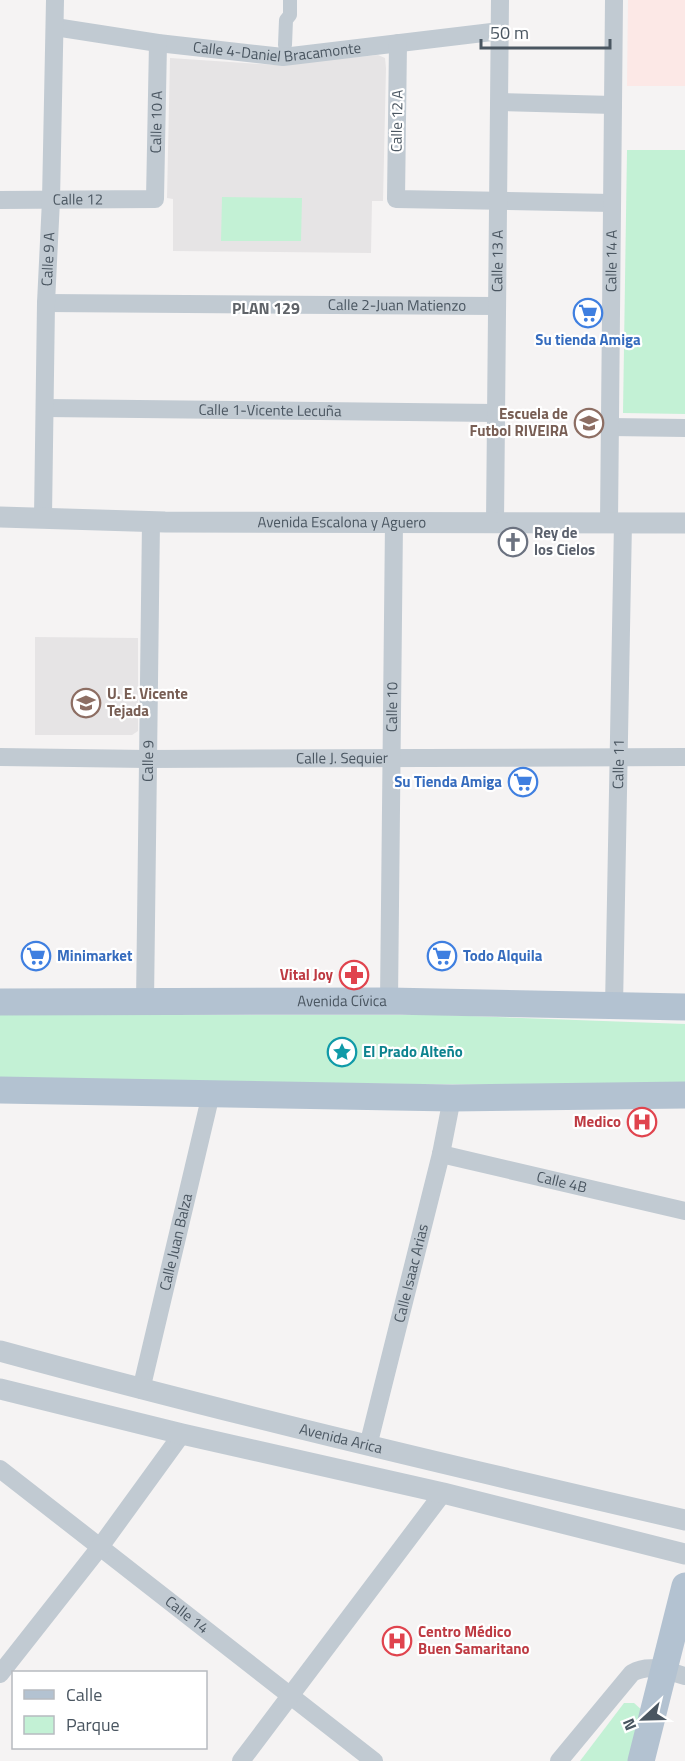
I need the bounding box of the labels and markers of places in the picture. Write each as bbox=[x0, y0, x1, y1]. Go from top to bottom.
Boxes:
supermarket icon: Su tienda Amiga bbox=[572, 297, 604, 329]
place label: Su tienda Amiga bbox=[535, 328, 641, 351]
place label: Escuela de Futbol RIVEIRA bbox=[470, 402, 568, 442]
school or university icon: Escuela de Futbol RIVEIRA bbox=[573, 407, 605, 439]
place label: Rey de los Cielos bbox=[534, 521, 595, 561]
church icon: Rey de los Cielos bbox=[497, 526, 529, 558]
place label: U. E. Vicente Tejada bbox=[107, 682, 188, 722]
school or university icon: U. E. Vicente Tejada bbox=[70, 687, 102, 719]
supermarket icon: Su Tienda Amiga bbox=[507, 766, 539, 798]
place label: Su Tienda Amiga bbox=[394, 770, 502, 793]
supermarket icon: Minimarket bbox=[20, 940, 52, 972]
supermarket icon: Todo Alquila bbox=[426, 940, 458, 972]
place label: Minimarket bbox=[57, 944, 133, 967]
place label: Todo Alquila bbox=[463, 944, 543, 967]
pharmacy icon: Vital Joy bbox=[338, 959, 370, 991]
place label: Vital Joy bbox=[280, 963, 333, 986]
place icon: El Prado Alteño bbox=[326, 1036, 358, 1068]
place label: El Prado Alteño bbox=[363, 1040, 463, 1063]
hospital icon: Medico bbox=[626, 1106, 658, 1138]
place label: Medico bbox=[574, 1110, 621, 1133]
place label: Centro Médico Buen Samaritano bbox=[418, 1620, 530, 1660]
hospital icon: Centro Médico Buen Samaritano bbox=[381, 1625, 413, 1657]

